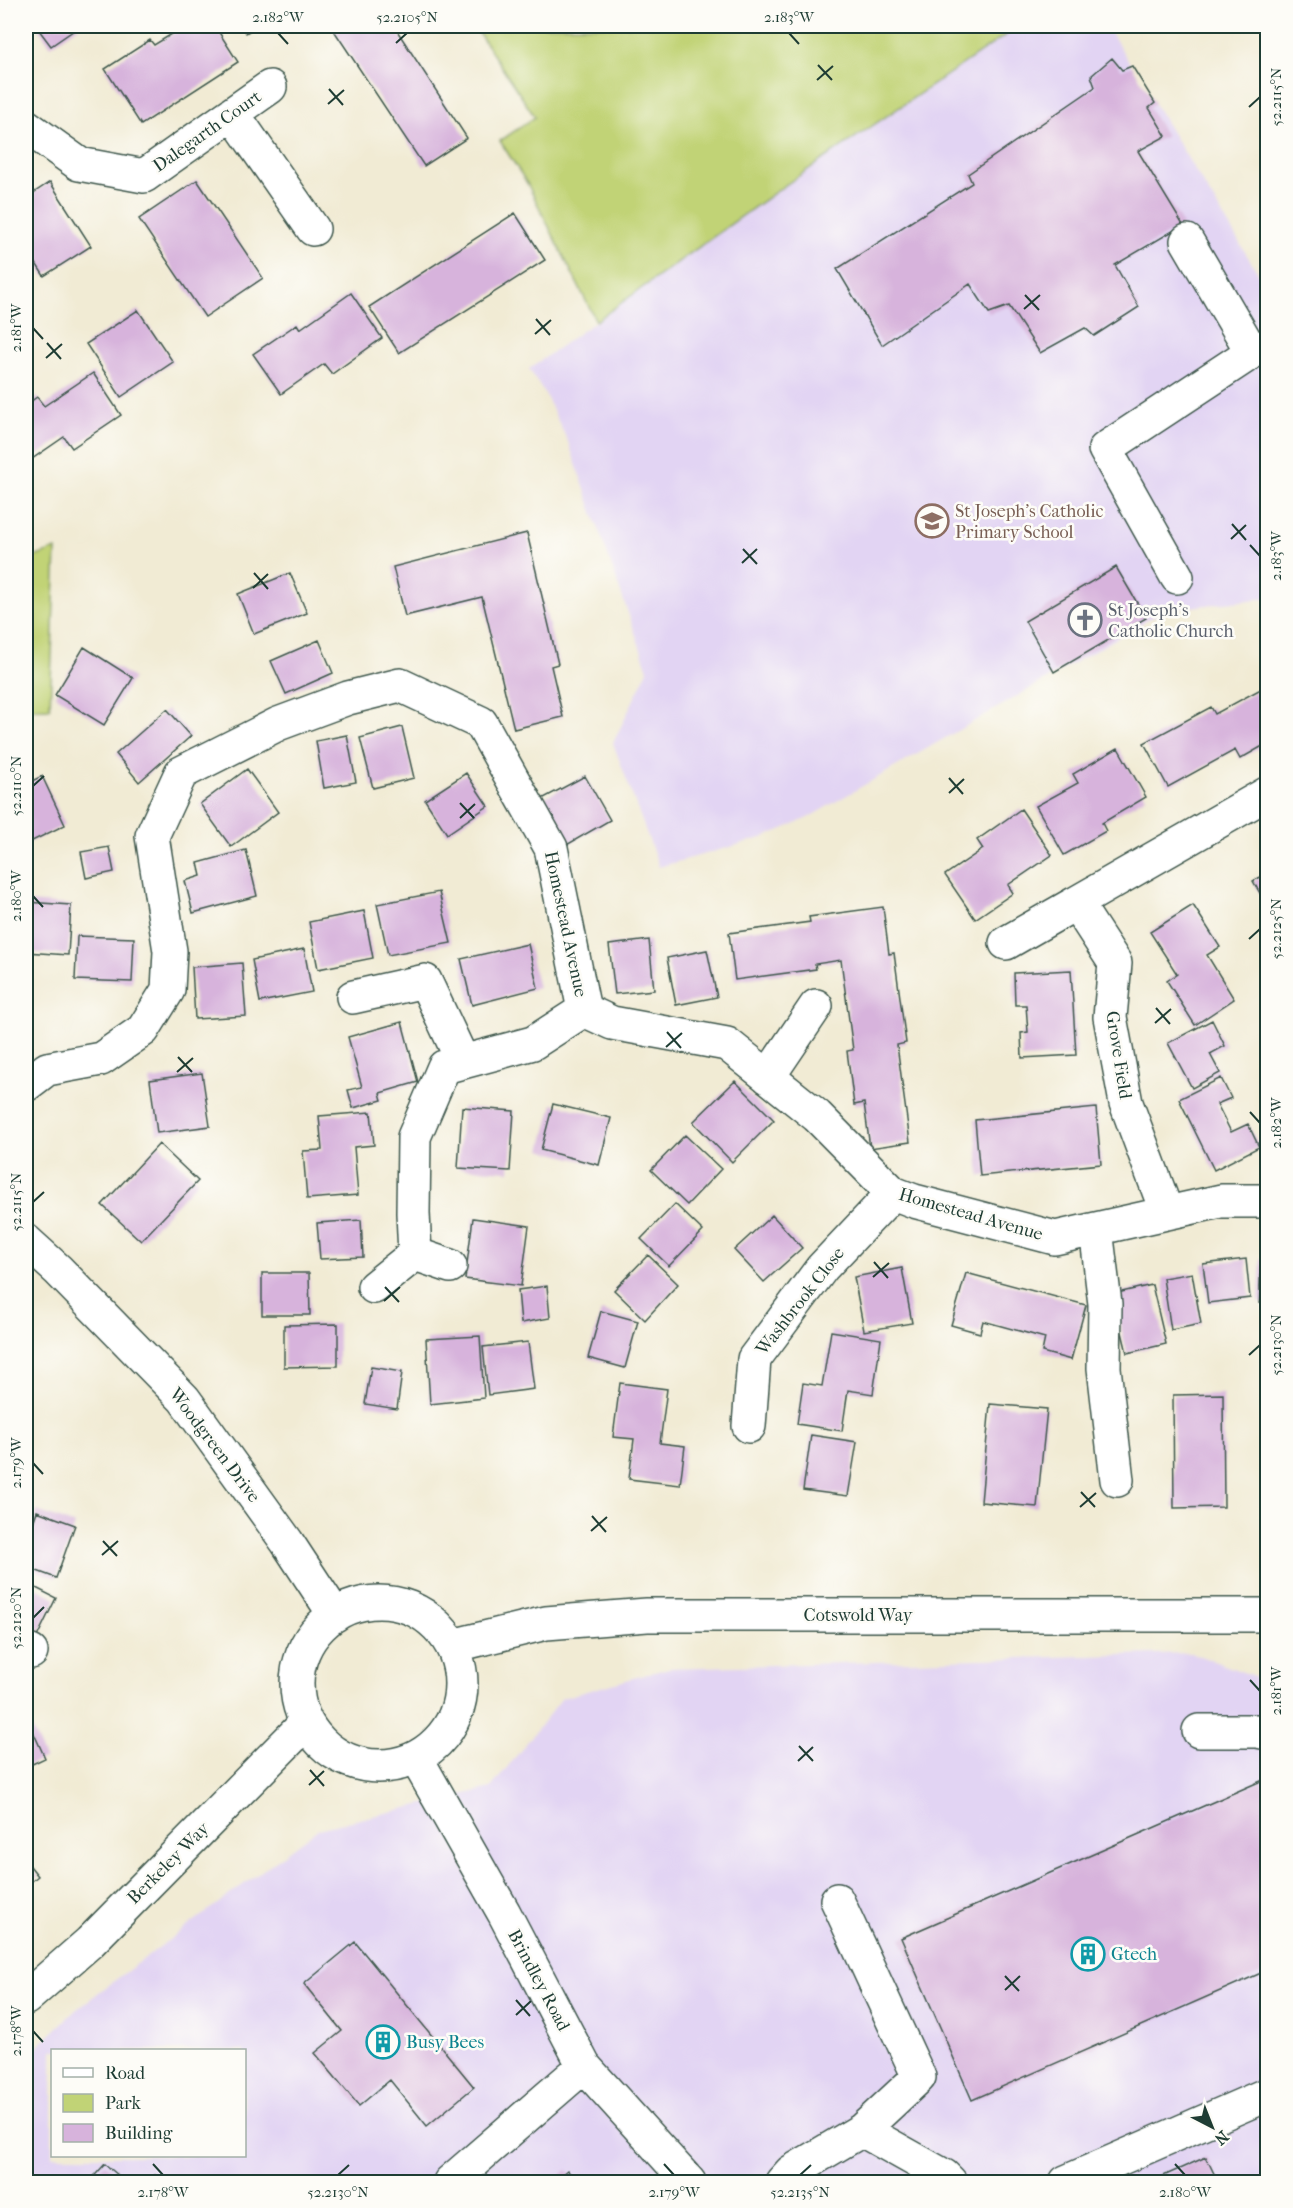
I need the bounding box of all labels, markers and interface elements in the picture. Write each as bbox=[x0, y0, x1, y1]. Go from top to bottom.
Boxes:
text: 2.182°W bbox=[252, 8, 305, 26]
text: 52.2105°N bbox=[376, 8, 438, 26]
text: 2.183°W bbox=[764, 8, 815, 26]
text: 52.2115°N bbox=[1267, 67, 1285, 126]
street label: Dalegarth Court bbox=[149, 86, 266, 177]
text: 2.181°W bbox=[7, 302, 25, 353]
place label: St Joseph's Catholic Primary School bbox=[955, 501, 1104, 543]
school or university icon: St Joseph's Catholic Primary School bbox=[914, 503, 950, 539]
text: 2.183°W bbox=[1267, 530, 1285, 581]
place label: St Joseph's Catholic Church bbox=[1108, 600, 1234, 642]
church icon: St Joseph's Catholic Church bbox=[1067, 602, 1103, 638]
text: 52.2110°N bbox=[7, 755, 25, 816]
street label: Homestead Avenue bbox=[540, 849, 591, 999]
text: 2.180°W bbox=[7, 869, 25, 922]
text: 52.2125°N bbox=[1267, 898, 1285, 960]
street label: Grove Field bbox=[1101, 1010, 1136, 1101]
text: 2.182°W bbox=[1267, 1096, 1285, 1149]
text: 52.2115°N bbox=[7, 1172, 25, 1231]
street label: Homestead Avenue bbox=[896, 1184, 1045, 1245]
street label: Washbrook Close bbox=[751, 1243, 849, 1360]
text: 52.2130°N bbox=[1267, 1314, 1285, 1376]
street label: Woodgreen Drive bbox=[164, 1383, 265, 1507]
text: 2.179°W bbox=[7, 1436, 25, 1489]
text: 52.2120°N bbox=[7, 1586, 25, 1650]
street label: Cotswold Way bbox=[804, 1605, 914, 1626]
text: 2.181°W bbox=[1267, 1665, 1285, 1716]
street label: Berkeley Way bbox=[123, 1817, 215, 1909]
street label: Brindley Road bbox=[503, 1926, 574, 2035]
building icon: Gtech bbox=[1070, 1936, 1106, 1972]
place label: Gtech bbox=[1111, 1944, 1157, 1965]
text: 2.178°W bbox=[7, 2004, 25, 2056]
building icon: Busy Bees bbox=[365, 2024, 401, 2060]
place label: Busy Bees bbox=[406, 2032, 484, 2053]
legend bbox=[51, 2049, 246, 2157]
text: Road bbox=[105, 2063, 145, 2084]
text: Park bbox=[105, 2093, 142, 2114]
north arrow bbox=[1182, 2097, 1242, 2157]
text: Building bbox=[105, 2123, 173, 2144]
text: N bbox=[1210, 2127, 1233, 2149]
text: 2.178°W bbox=[138, 2183, 190, 2201]
text: 52.2130°N bbox=[307, 2183, 369, 2201]
text: 2.179°W bbox=[648, 2183, 701, 2201]
text: 52.2135°N bbox=[770, 2183, 830, 2201]
text: 2.180°W bbox=[1159, 2183, 1212, 2201]

